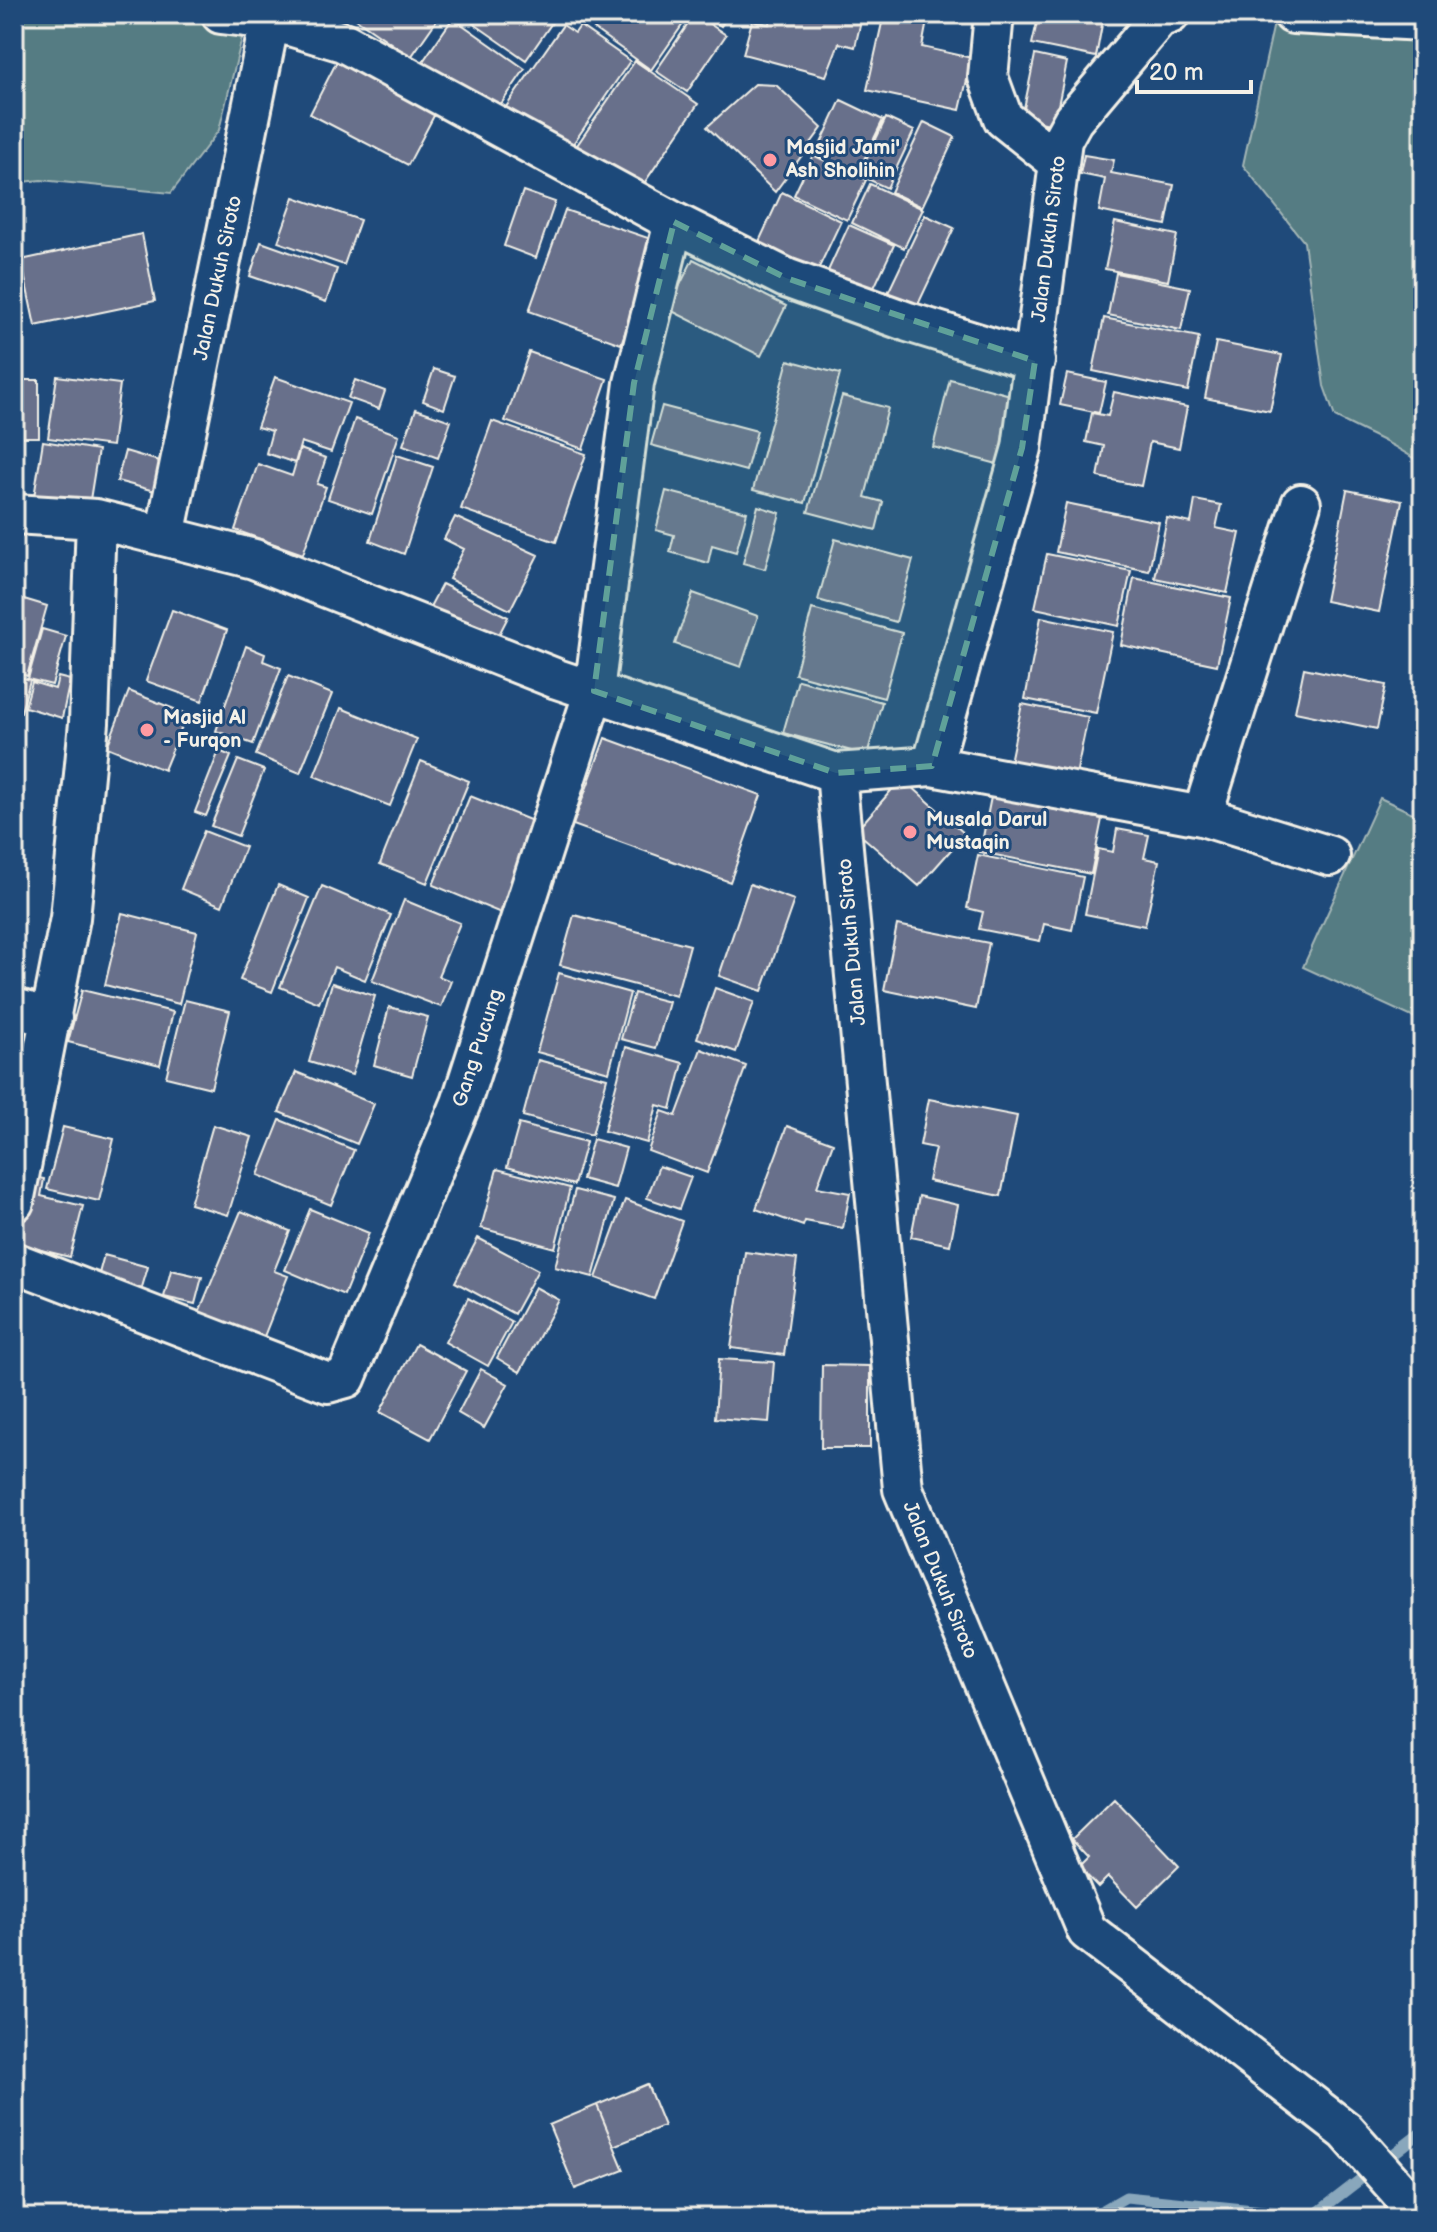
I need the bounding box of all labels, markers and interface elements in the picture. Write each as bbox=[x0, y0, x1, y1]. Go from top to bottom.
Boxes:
scale bar bbox=[1137, 44, 1251, 94]
text: 20 m bbox=[1149, 58, 1204, 87]
place label: Masjid Jami' Ash Sholihin bbox=[785, 136, 900, 183]
marker: Masjid Jami' Ash Sholihin bbox=[761, 151, 779, 169]
street label: Jalan Dukuh Siroto bbox=[1027, 154, 1071, 324]
street label: Jalan Dukuh Siroto bbox=[189, 193, 247, 363]
place label: Masjid Al - Furqon bbox=[163, 706, 246, 753]
marker: Masjid Al - Furqon bbox=[138, 721, 156, 739]
place label: Musala Darul Mustaqin bbox=[926, 808, 1047, 855]
marker: Musala Darul Mustaqin bbox=[901, 823, 919, 841]
street label: Jalan Dukuh Siroto bbox=[833, 857, 871, 1027]
street label: Gang Pucung bbox=[448, 986, 508, 1110]
street label: Jalan Dukuh Siroto bbox=[897, 1498, 983, 1662]

